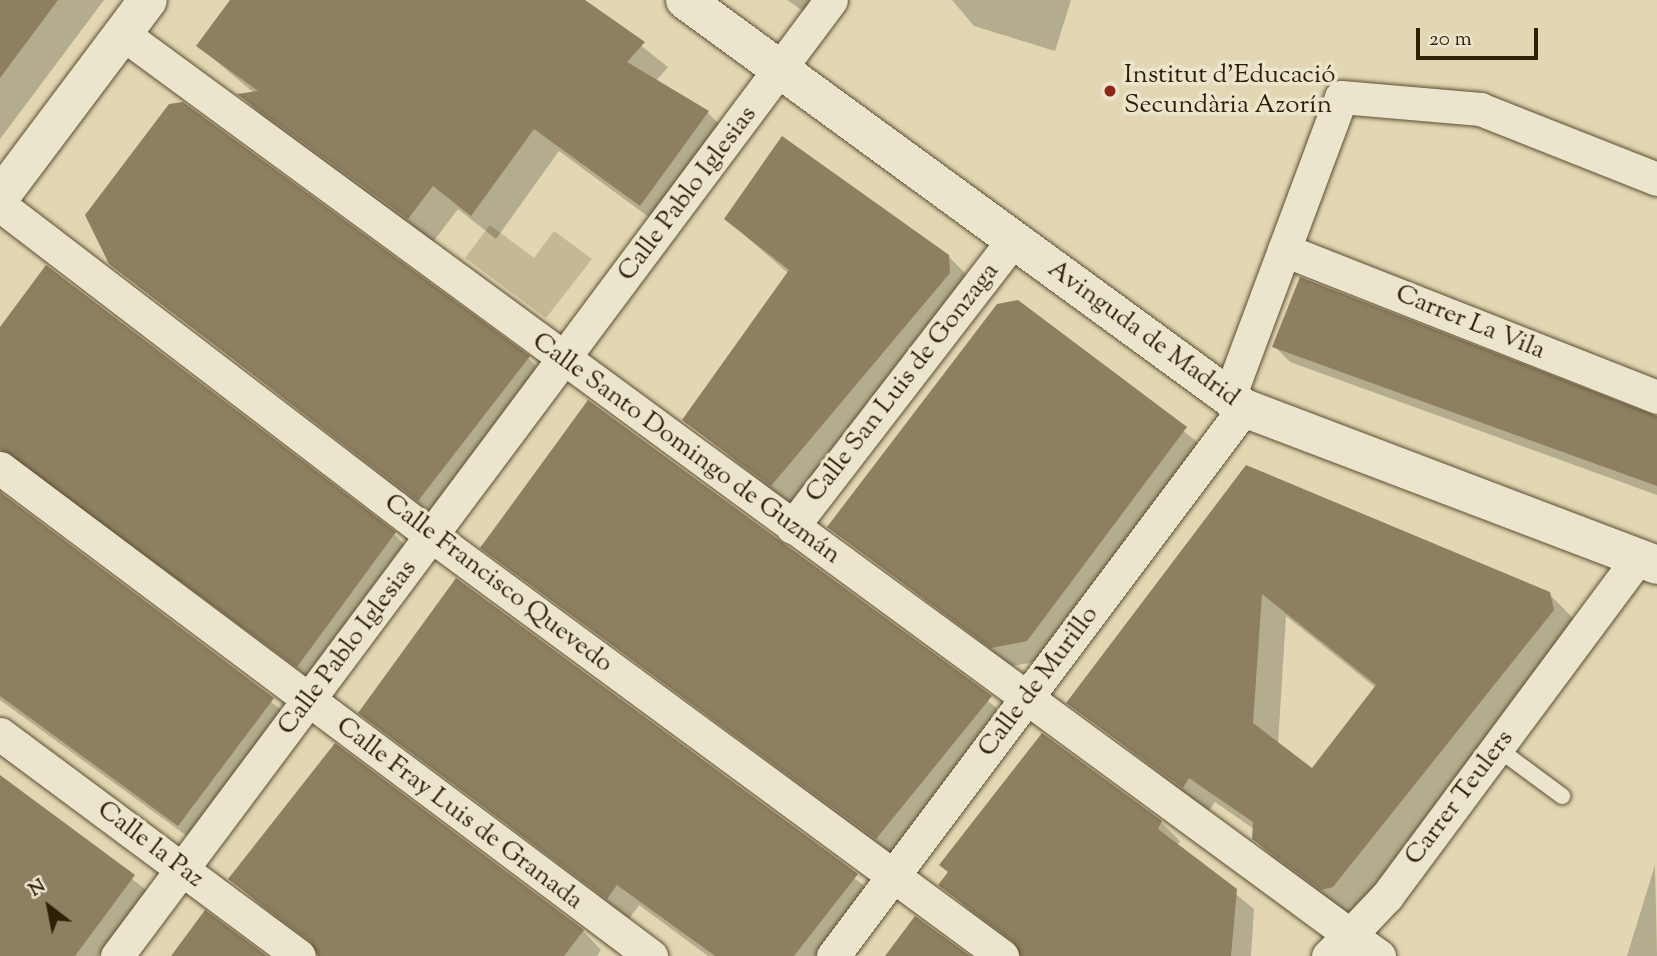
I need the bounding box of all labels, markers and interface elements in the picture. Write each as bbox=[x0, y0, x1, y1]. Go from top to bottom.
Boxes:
scale bar bbox=[1419, 14, 1542, 58]
text: 20 m bbox=[1429, 25, 1472, 55]
place label: Institut d'Educació Secundària Azorín bbox=[1124, 60, 1336, 122]
marker: Institut d'Educació Secundària Azorín bbox=[1102, 83, 1118, 99]
street label: Calle Pablo Iglesias bbox=[612, 100, 764, 288]
street label: Avinguda de Madrid bbox=[1041, 254, 1245, 414]
street label: Calle San Luis de Gonzaga bbox=[800, 257, 1006, 509]
street label: Carrer La Vila bbox=[1391, 279, 1549, 367]
street label: Calle Santo Domingo de Guzmán bbox=[526, 327, 846, 571]
street label: Calle Francisco Quevedo bbox=[377, 488, 619, 680]
street label: Calle Pablo Iglesias bbox=[272, 554, 424, 742]
street label: Calle de Murillo bbox=[972, 600, 1106, 764]
street label: Calle Fray Luis de Granada bbox=[329, 711, 589, 917]
street label: Carrer Teulers bbox=[1399, 724, 1521, 872]
street label: Calle la Paz bbox=[91, 795, 209, 895]
north arrow bbox=[14, 872, 84, 942]
text: N bbox=[24, 873, 51, 904]

